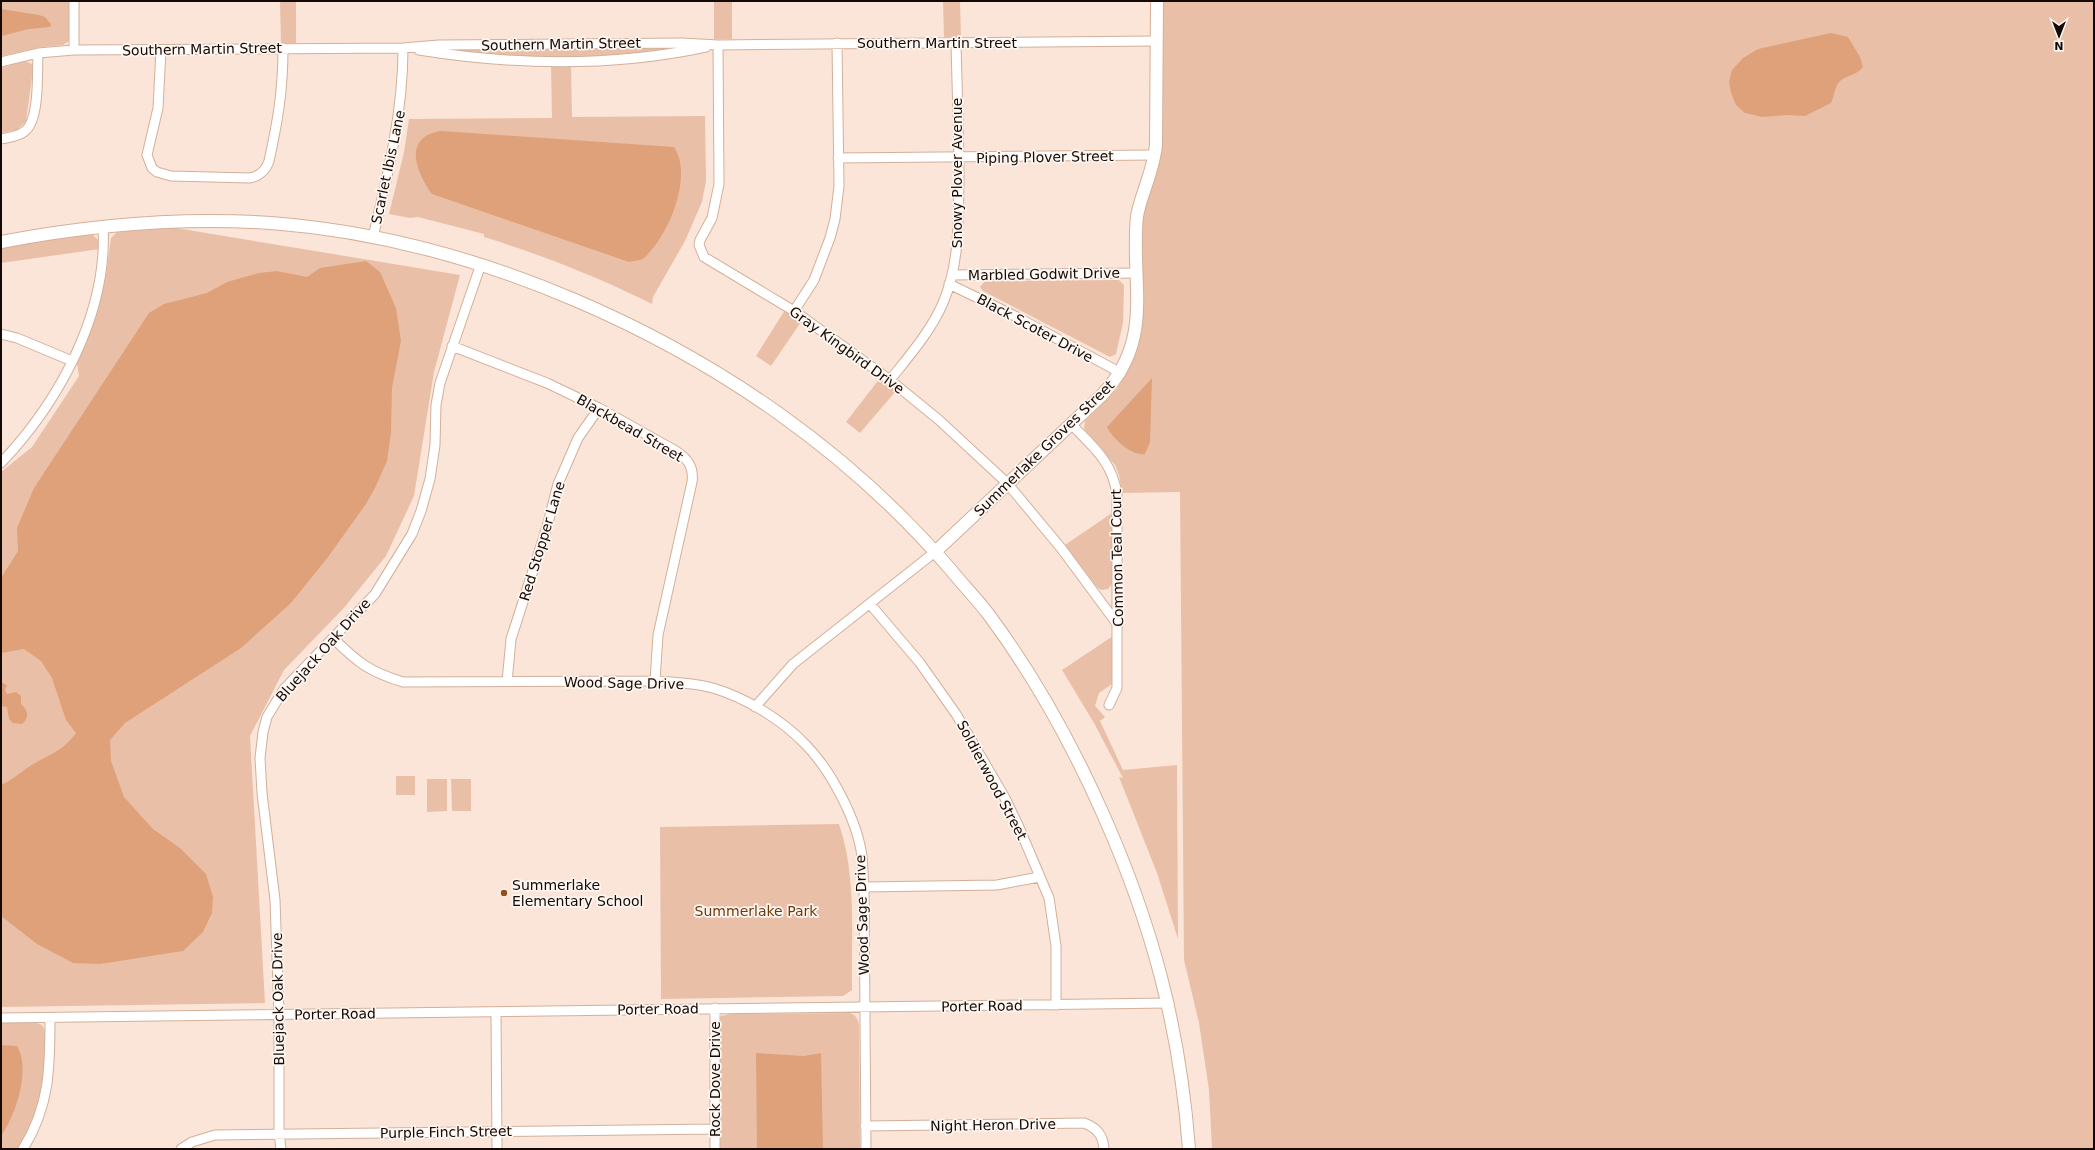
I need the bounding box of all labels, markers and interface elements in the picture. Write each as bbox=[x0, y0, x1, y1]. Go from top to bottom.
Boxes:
north arrow bbox=[2039, 16, 2079, 56]
street label: Southern Martin Street bbox=[481, 35, 642, 53]
street label: Southern Martin Street bbox=[857, 35, 1017, 51]
text: N bbox=[2054, 39, 2064, 52]
street label: Southern Martin Street bbox=[122, 40, 283, 58]
street label: Snowy Plover Avenue bbox=[949, 98, 965, 248]
street label: Scarlet Ibis Lane bbox=[368, 109, 408, 225]
street label: Piping Plover Street bbox=[976, 148, 1114, 166]
street label: Marbled Godwit Drive bbox=[968, 265, 1120, 283]
street label: Black Scoter Drive bbox=[974, 291, 1096, 365]
street label: Gray Kingbird Drive bbox=[787, 303, 907, 397]
street label: Summerlake Groves Street bbox=[971, 376, 1118, 519]
street label: Blackbead Street bbox=[574, 391, 686, 465]
street label: Red Stopper Lane bbox=[516, 479, 568, 603]
street label: Common Teal Court bbox=[1108, 489, 1126, 627]
street label: Bluejack Oak Drive bbox=[272, 595, 374, 705]
street label: Wood Sage Drive bbox=[564, 674, 684, 692]
street label: Soldierwood Street bbox=[954, 718, 1031, 843]
street label: Wood Sage Drive bbox=[852, 855, 872, 975]
place label: Summerlake Elementary School bbox=[512, 877, 644, 909]
marker: Summerlake Elementary School bbox=[499, 888, 509, 898]
park label: Summerlake Park bbox=[695, 903, 818, 919]
street label: Bluejack Oak Drive bbox=[269, 932, 287, 1066]
street label: Porter Road bbox=[941, 997, 1023, 1015]
street label: Porter Road bbox=[617, 1000, 699, 1018]
street label: Porter Road bbox=[294, 1005, 376, 1023]
street label: Rock Dove Drive bbox=[707, 1021, 723, 1137]
street label: Night Heron Drive bbox=[930, 1116, 1056, 1134]
street label: Purple Finch Street bbox=[380, 1123, 513, 1141]

